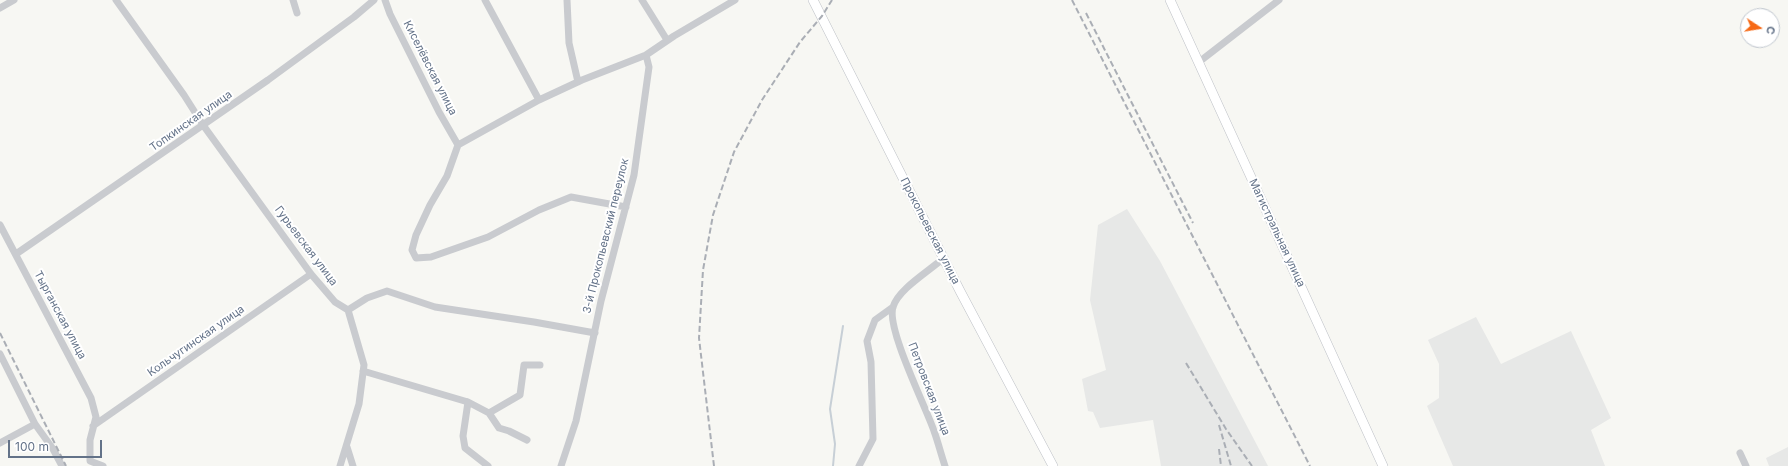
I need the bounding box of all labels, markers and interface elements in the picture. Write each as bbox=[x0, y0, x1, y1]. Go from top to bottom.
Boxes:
north arrow bbox=[1740, 8, 1780, 48]
street label: Киселёвская улица bbox=[400, 18, 460, 118]
text: С bbox=[1763, 25, 1778, 36]
street label: Топкинская улица bbox=[147, 88, 235, 154]
street label: 3-й Прокопьевский переулок bbox=[580, 157, 632, 315]
street label: Прокопьевская улица bbox=[897, 175, 963, 287]
street label: Магистральная улица bbox=[1246, 177, 1308, 289]
street label: Гурьевская улица bbox=[272, 204, 340, 288]
street label: Тырганская улица bbox=[31, 269, 89, 361]
street label: Кольчугинская улица bbox=[145, 303, 247, 379]
street label: Петровская улица bbox=[905, 341, 953, 437]
scale bar bbox=[10, 432, 104, 458]
text: 100 m bbox=[15, 439, 49, 454]

